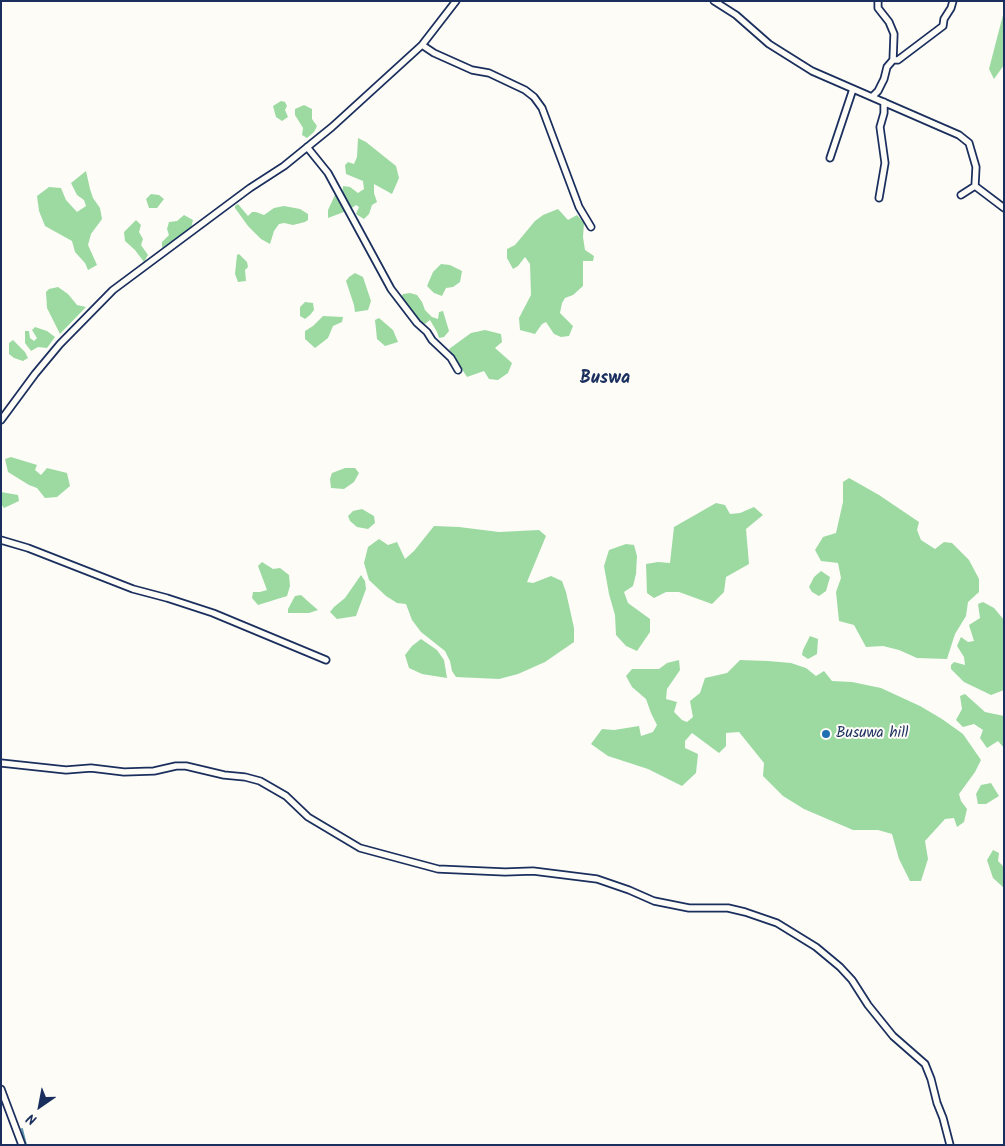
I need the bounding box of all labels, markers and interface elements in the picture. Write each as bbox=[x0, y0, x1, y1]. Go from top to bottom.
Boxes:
district label: Buswa bbox=[580, 369, 630, 391]
place label: Busuwa hill bbox=[836, 725, 908, 743]
marker: Busuwa hill bbox=[820, 728, 832, 740]
north arrow bbox=[15, 1081, 65, 1131]
text: N bbox=[22, 1107, 42, 1130]

